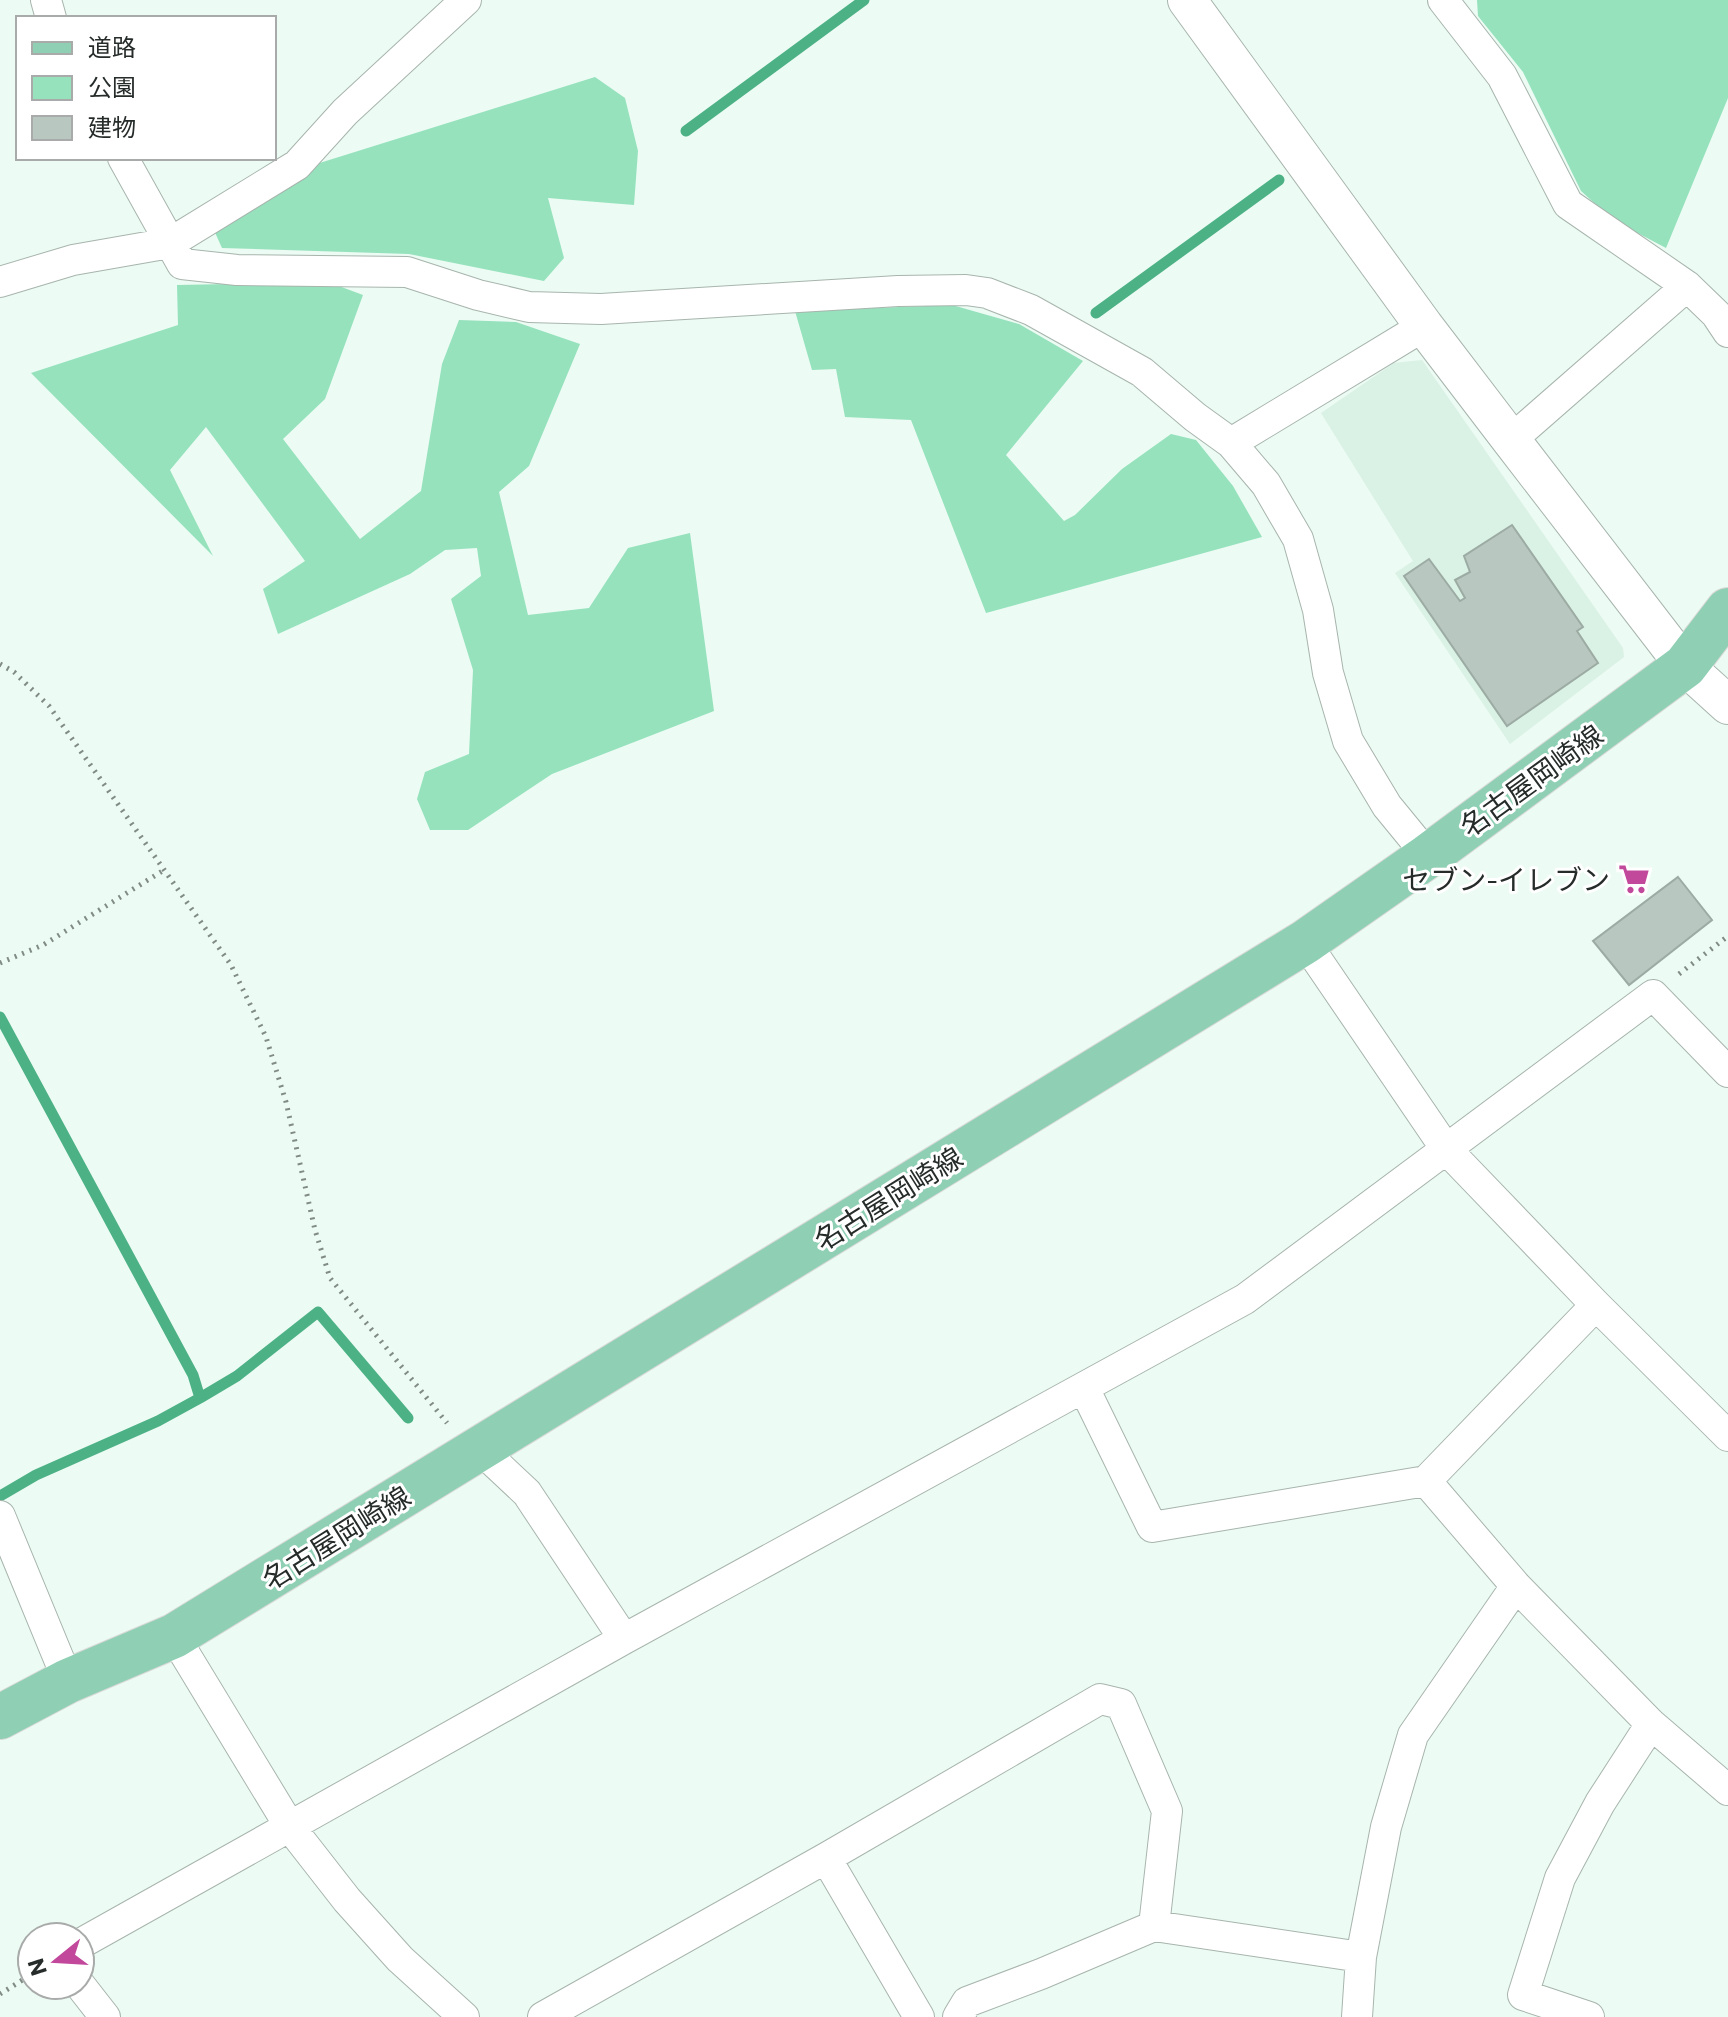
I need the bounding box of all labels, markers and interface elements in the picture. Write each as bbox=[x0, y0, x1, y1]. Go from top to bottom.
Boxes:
legend bbox=[16, 16, 276, 160]
text: 道路 bbox=[88, 32, 136, 61]
text: 公園 bbox=[88, 72, 136, 101]
text: 建物 bbox=[88, 112, 136, 141]
street label: 名古屋岡崎線 bbox=[1453, 717, 1609, 843]
place label: セブン-イレブン bbox=[1402, 862, 1610, 896]
supermarket icon: セブン-イレブン bbox=[1617, 862, 1651, 896]
street label: 名古屋岡崎線 bbox=[808, 1139, 968, 1257]
street label: 名古屋岡崎線 bbox=[256, 1478, 416, 1596]
north arrow bbox=[16, 1921, 96, 2001]
text: N bbox=[21, 1955, 52, 1979]

